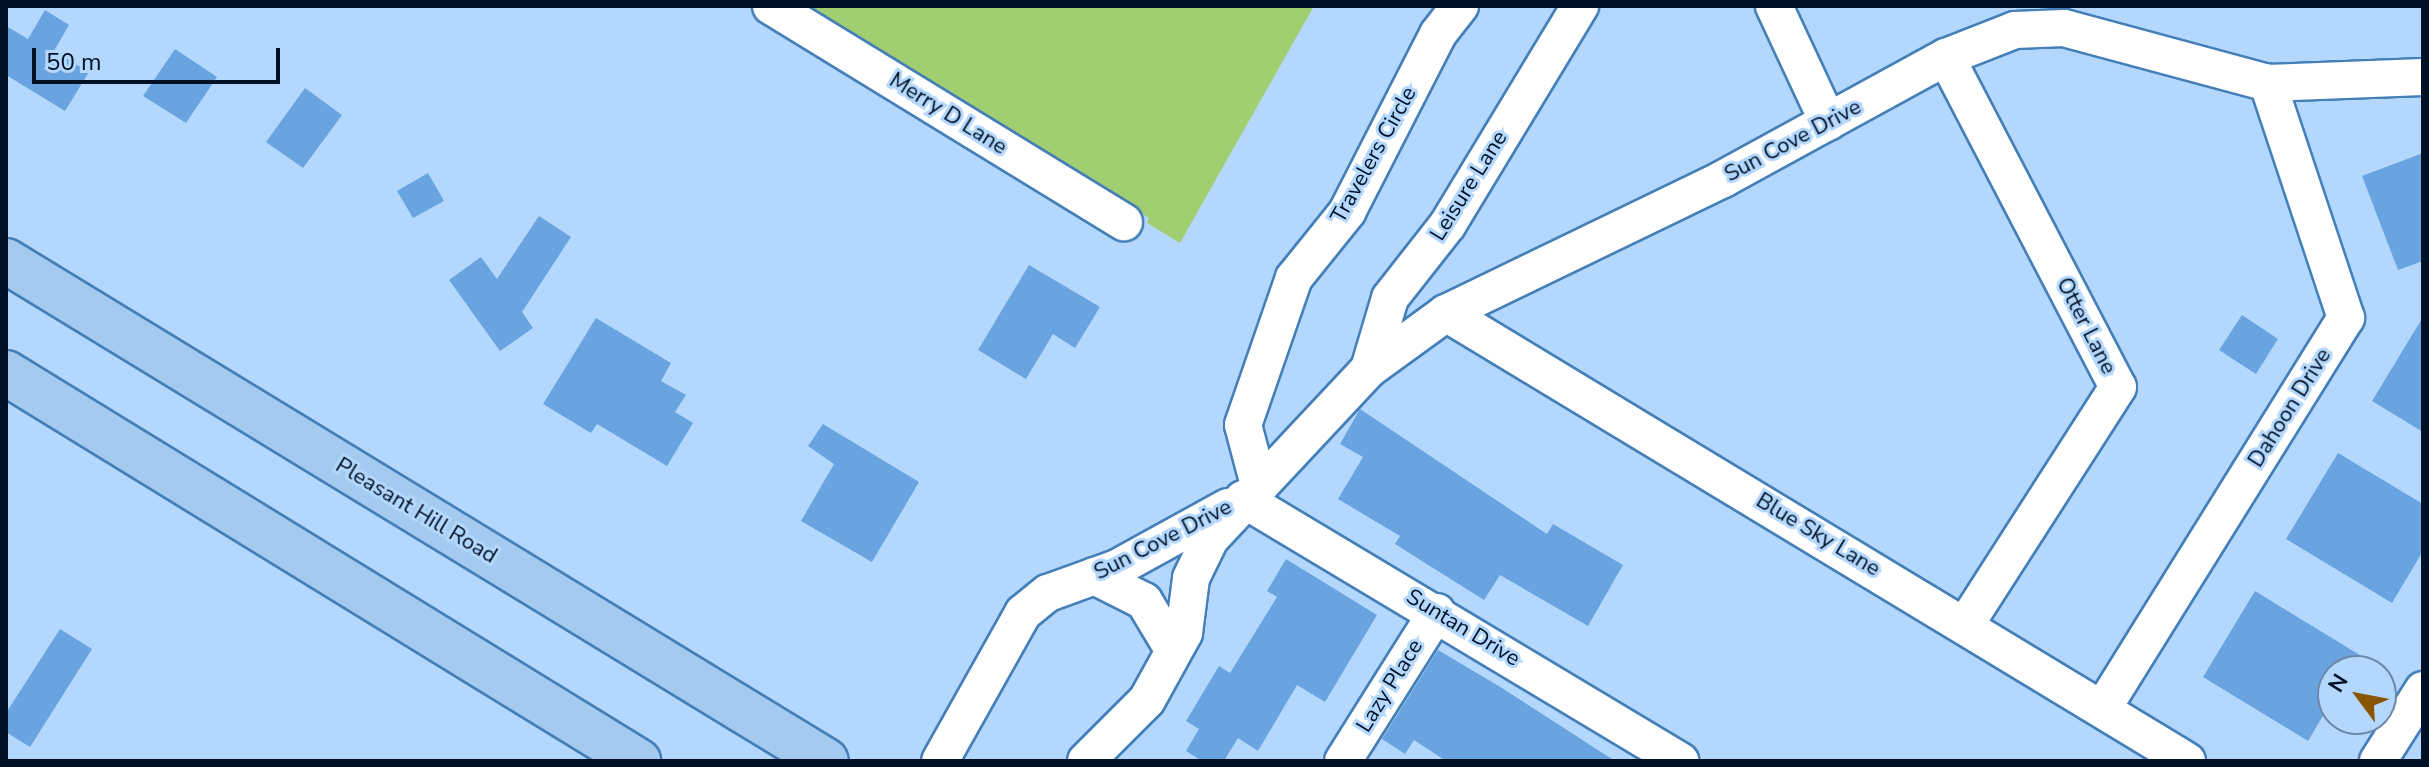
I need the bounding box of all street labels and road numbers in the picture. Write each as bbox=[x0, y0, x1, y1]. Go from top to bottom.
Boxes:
street label: Merry D Lane bbox=[884, 67, 1012, 161]
street label: Travelers Circle bbox=[1326, 82, 1422, 228]
street label: Sun Cove Drive bbox=[1720, 94, 1866, 188]
street label: Leisure Lane bbox=[1425, 126, 1513, 246]
street label: Otter Lane bbox=[2050, 273, 2122, 379]
street label: Dahoon Drive bbox=[2243, 344, 2337, 472]
street label: Pleasant Hill Road bbox=[331, 452, 501, 570]
street label: Blue Sky Lane bbox=[1751, 488, 1885, 582]
street label: Sun Cove Drive bbox=[1090, 494, 1236, 586]
street label: Suntan Drive bbox=[1401, 584, 1525, 672]
street label: Lazy Place bbox=[1351, 635, 1429, 737]

